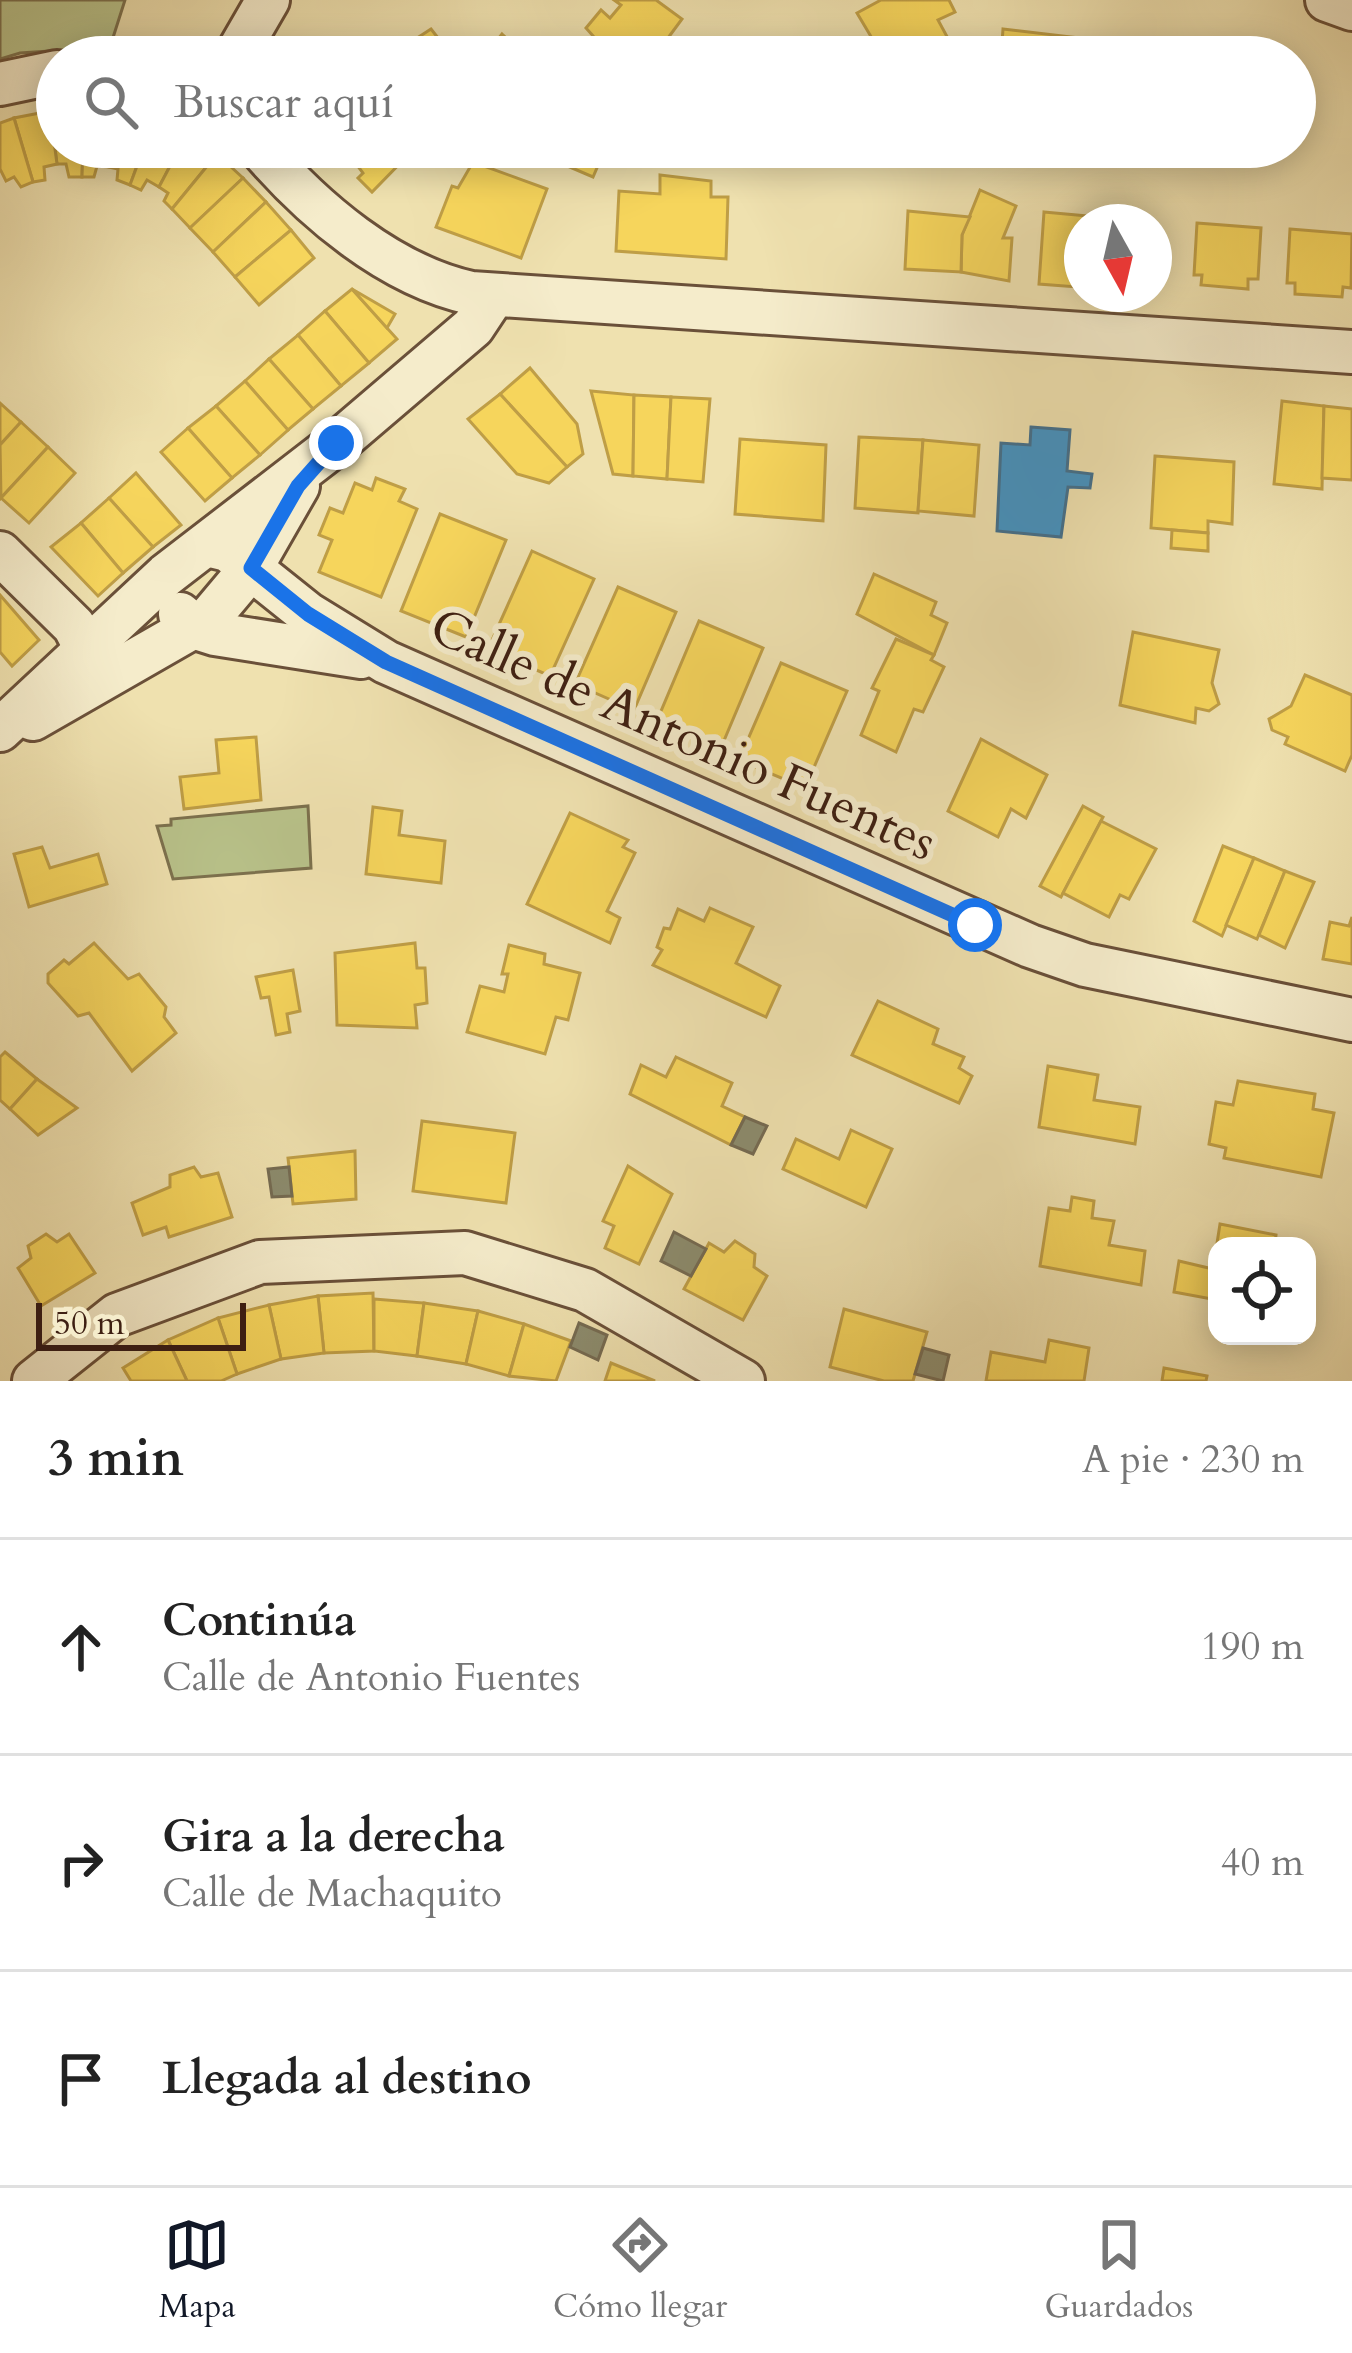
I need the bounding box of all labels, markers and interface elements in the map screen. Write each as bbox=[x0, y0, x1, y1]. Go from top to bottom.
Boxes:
search box bbox=[36, 36, 1316, 168]
icon: search bbox=[78, 69, 144, 135]
text: Buscar aquí bbox=[174, 72, 394, 133]
north arrow bbox=[1064, 204, 1172, 312]
route end bbox=[309, 416, 363, 470]
street label: Calle de Antonio Fuentes bbox=[419, 592, 947, 878]
route start bbox=[948, 898, 1002, 952]
map controls bbox=[1208, 1237, 1316, 1345]
button: locate bbox=[1208, 1237, 1316, 1345]
scale bar bbox=[36, 1297, 246, 1350]
text: 50 m bbox=[54, 1301, 125, 1346]
text: 3 min bbox=[48, 1424, 184, 1494]
text: A pie · 230 m bbox=[1082, 1433, 1304, 1486]
text: Continúa bbox=[162, 1590, 356, 1651]
icon: ahead bbox=[48, 1614, 114, 1680]
text: 190 m bbox=[1201, 1620, 1304, 1673]
text: Calle de Antonio Fuentes bbox=[162, 1651, 580, 1704]
text: Gira a la derecha bbox=[162, 1806, 505, 1867]
icon: right bbox=[48, 1830, 114, 1896]
text: 40 m bbox=[1221, 1836, 1304, 1889]
text: Calle de Machaquito bbox=[162, 1867, 502, 1920]
icon: arrive bbox=[48, 2046, 114, 2112]
text: Llegada al destino bbox=[162, 2048, 532, 2109]
tab: Mapa bbox=[159, 2212, 236, 2329]
tab: Cómo llegar bbox=[553, 2212, 727, 2329]
tab: Guardados bbox=[1045, 2212, 1193, 2329]

